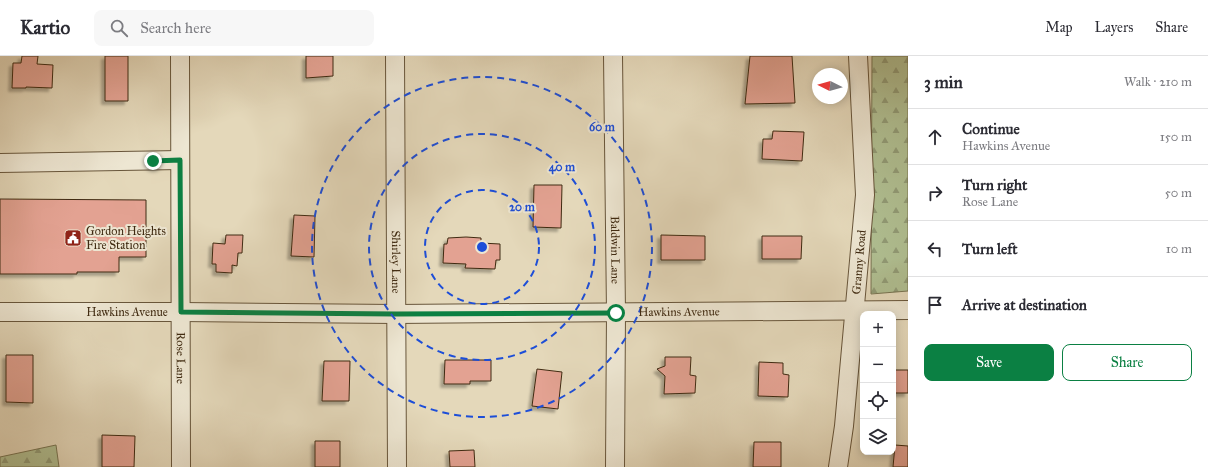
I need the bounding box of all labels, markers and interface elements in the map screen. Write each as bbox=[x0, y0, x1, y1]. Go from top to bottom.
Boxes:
search box bbox=[94, 10, 374, 46]
text: Kartio bbox=[20, 16, 70, 39]
icon: search bbox=[108, 17, 130, 39]
text: Search here bbox=[140, 19, 211, 37]
text: Map bbox=[1045, 19, 1073, 36]
text: Layers bbox=[1095, 19, 1133, 36]
text: Share bbox=[1155, 19, 1188, 36]
north arrow bbox=[812, 68, 848, 104]
text: 3 min bbox=[924, 72, 963, 93]
text: Walk · 210 m bbox=[1124, 74, 1192, 90]
text: 60 m bbox=[589, 120, 616, 134]
text: Continue bbox=[962, 120, 1020, 138]
icon: ahead bbox=[924, 126, 946, 148]
text: 150 m bbox=[1160, 129, 1192, 145]
text: Hawkins Avenue bbox=[962, 138, 1050, 154]
route end bbox=[144, 152, 162, 170]
text: 40 m bbox=[549, 160, 576, 175]
text: Turn right bbox=[962, 176, 1027, 194]
icon: right bbox=[924, 182, 946, 204]
text: 50 m bbox=[1165, 185, 1192, 201]
text: Rose Lane bbox=[962, 194, 1018, 210]
text: 20 m bbox=[509, 200, 536, 214]
street label: Baldwin Lane bbox=[608, 216, 623, 284]
place label: Gordon Heights Fire Station bbox=[86, 224, 166, 252]
public building icon: Gordon Heights Fire Station bbox=[63, 228, 83, 248]
street label: Granny Road bbox=[849, 229, 869, 295]
street label: Shirley Lane bbox=[389, 230, 403, 294]
icon: left bbox=[924, 238, 946, 260]
centre of rings bbox=[475, 240, 489, 254]
text: Turn left bbox=[962, 240, 1018, 258]
text: 10 m bbox=[1166, 241, 1192, 257]
icon: arrive bbox=[924, 294, 946, 316]
text: Arrive at destination bbox=[962, 296, 1087, 314]
route start bbox=[607, 304, 625, 322]
street label: Hawkins Avenue bbox=[638, 304, 720, 319]
street label: Hawkins Avenue bbox=[86, 305, 168, 319]
map controls bbox=[860, 311, 896, 455]
button: + bbox=[860, 311, 896, 347]
street label: Rose Lane bbox=[174, 332, 188, 384]
button: Save bbox=[924, 344, 1054, 381]
button: Share bbox=[1062, 344, 1192, 381]
button: − bbox=[860, 347, 896, 383]
button: locate bbox=[860, 383, 896, 419]
button: layers bbox=[860, 419, 896, 455]

